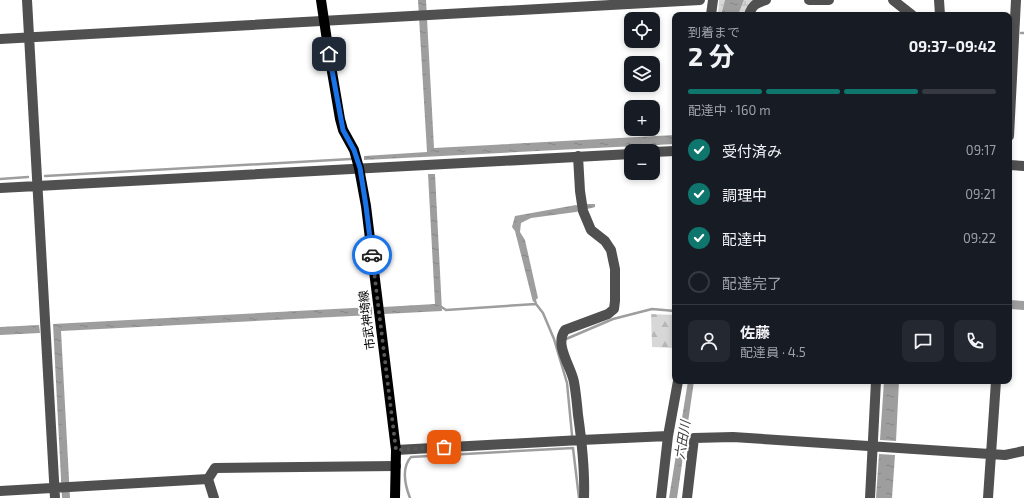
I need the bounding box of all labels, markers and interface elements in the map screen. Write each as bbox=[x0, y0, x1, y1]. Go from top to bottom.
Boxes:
map controls bbox=[624, 12, 660, 180]
button: locate bbox=[624, 12, 660, 48]
text: 到着まで bbox=[688, 24, 740, 40]
pin bbox=[312, 37, 346, 71]
text: 09:37–09:42 bbox=[909, 37, 996, 55]
text: 2 分 bbox=[688, 40, 735, 71]
icon: home bbox=[318, 43, 340, 65]
button: layers bbox=[624, 56, 660, 92]
button: + bbox=[624, 100, 660, 136]
text: 配達中 · 160 m bbox=[688, 102, 771, 118]
icon: check bbox=[688, 139, 710, 161]
text: 受付済み bbox=[722, 142, 782, 160]
text: 09:17 bbox=[966, 142, 996, 158]
button: − bbox=[624, 144, 660, 180]
icon: check bbox=[688, 183, 710, 205]
text: 調理中 bbox=[722, 186, 767, 204]
text: 09:21 bbox=[965, 186, 996, 202]
icon: check bbox=[688, 227, 710, 249]
text: 配達中 bbox=[722, 230, 767, 248]
text: 09:22 bbox=[963, 230, 996, 246]
courier bbox=[352, 235, 392, 275]
icon: car bbox=[361, 244, 383, 266]
text: 配達完了 bbox=[722, 274, 782, 292]
street label: 市武神埼線 bbox=[355, 289, 377, 351]
button: person bbox=[688, 320, 730, 362]
button: chat bbox=[902, 320, 944, 362]
button: phone bbox=[954, 320, 996, 362]
text: 佐藤 bbox=[740, 323, 770, 341]
text: 配達員 · 4.5 bbox=[740, 344, 806, 360]
water label: 六田川 bbox=[671, 418, 693, 461]
pin bbox=[427, 430, 461, 464]
icon: bag bbox=[433, 436, 455, 458]

